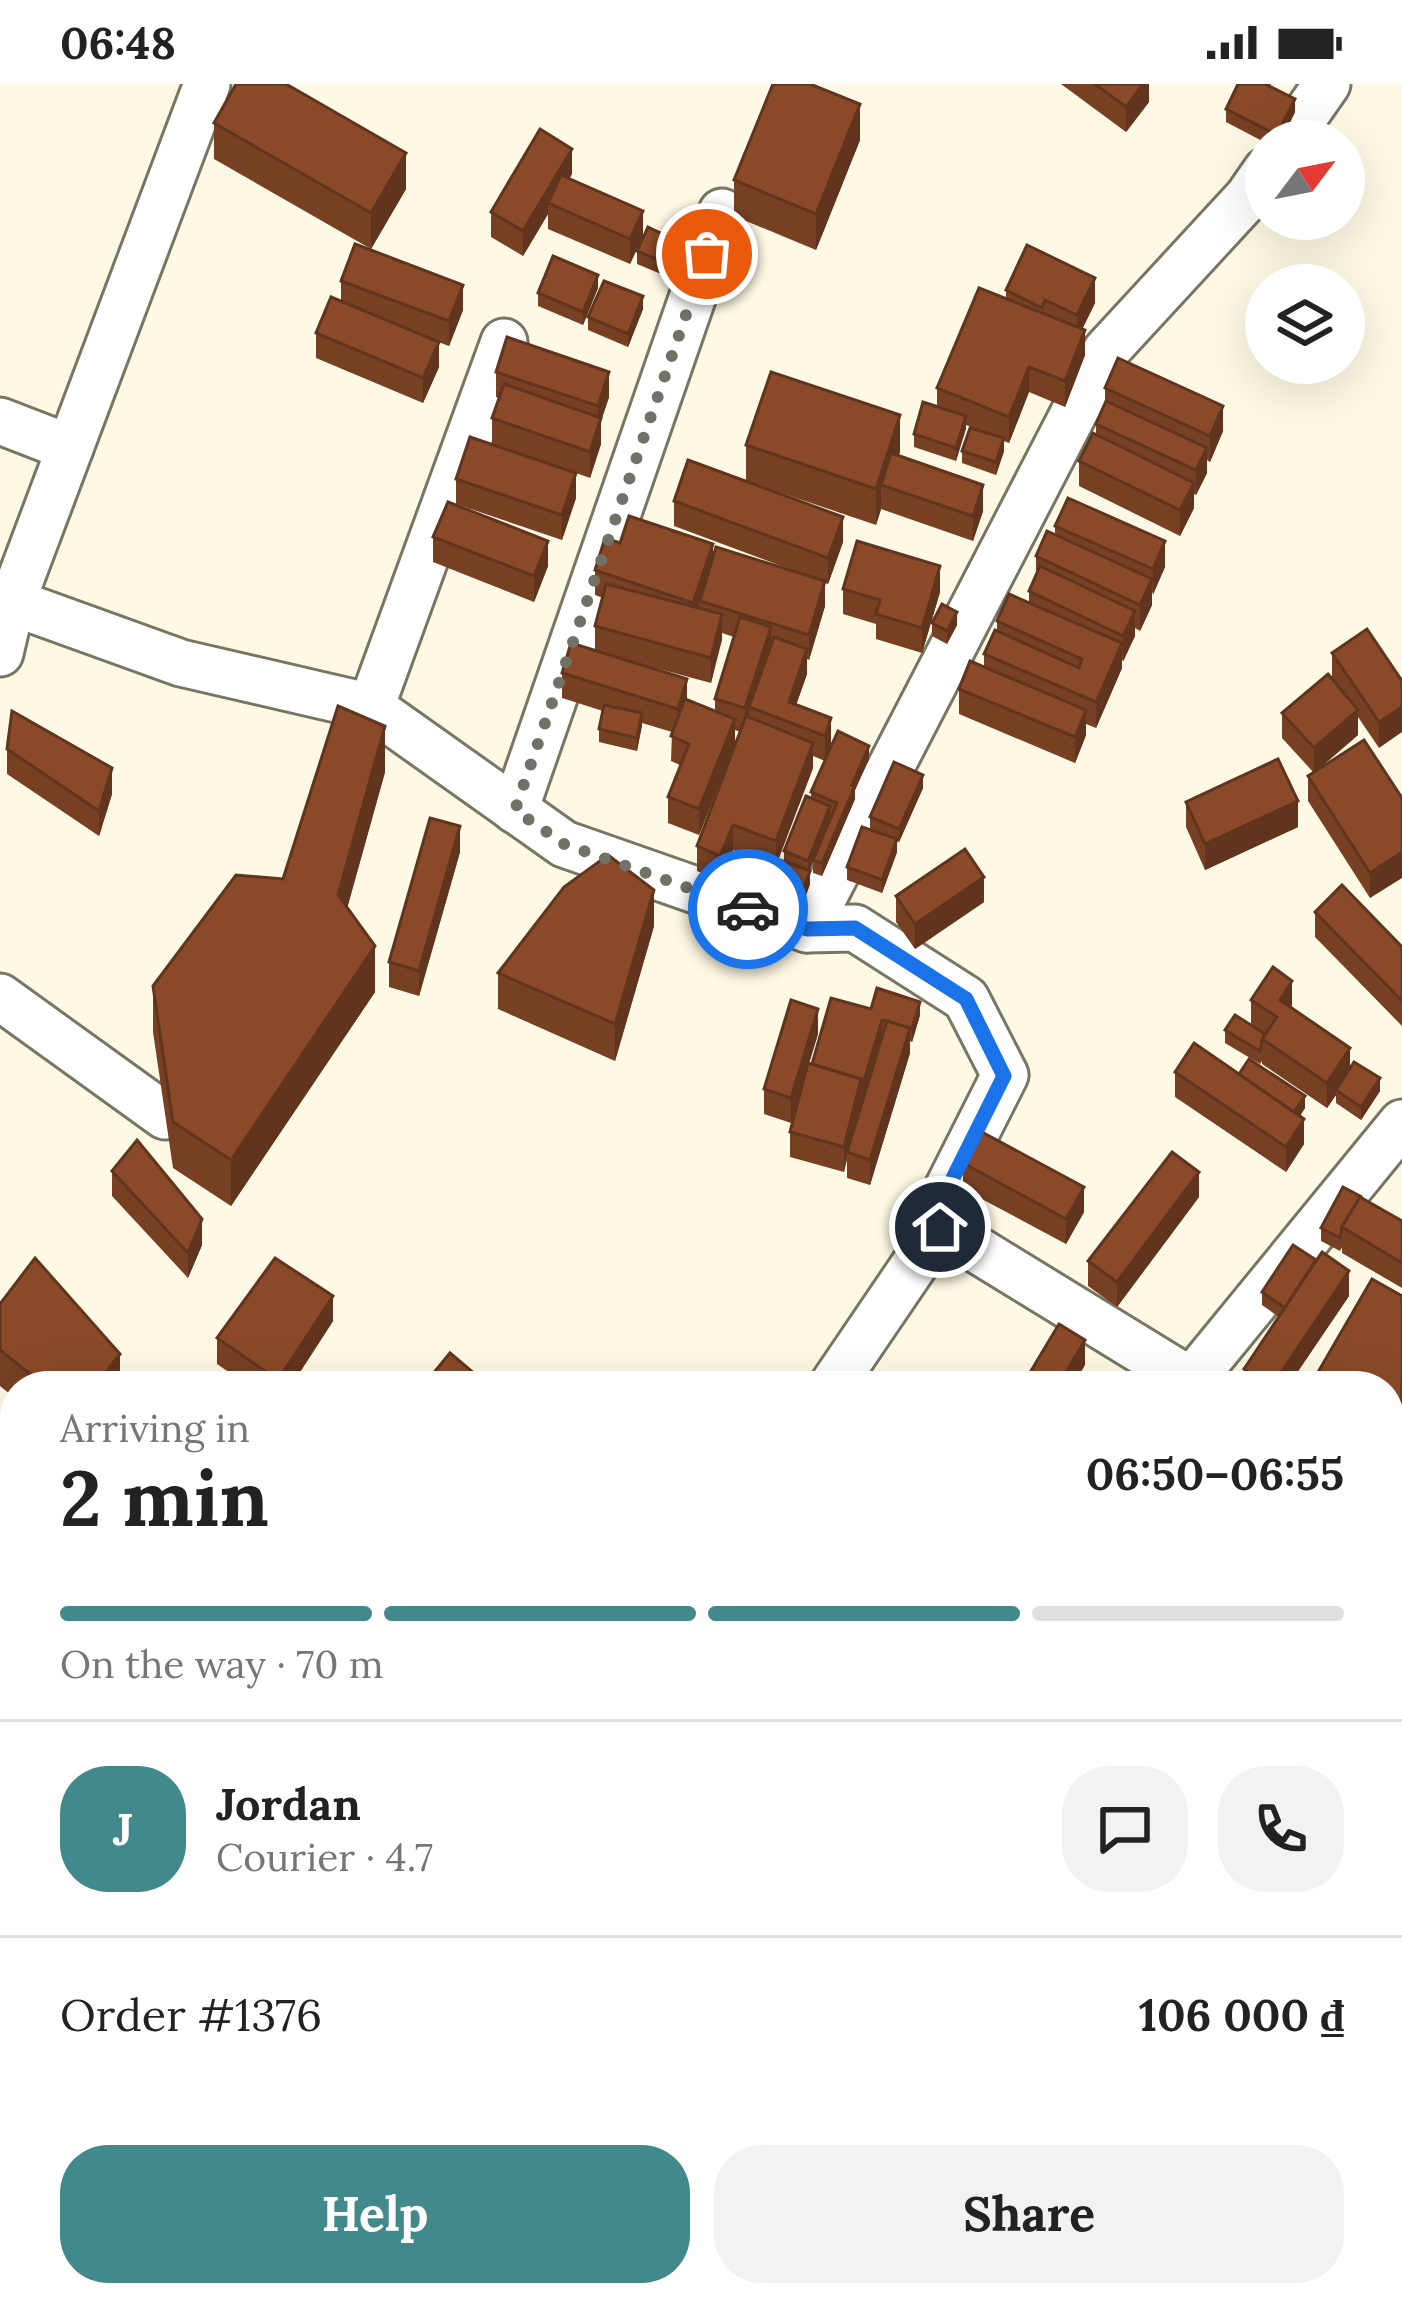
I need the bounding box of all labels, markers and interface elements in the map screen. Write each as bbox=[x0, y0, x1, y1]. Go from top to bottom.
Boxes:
text: 06:48 bbox=[60, 14, 176, 71]
north arrow bbox=[1245, 120, 1365, 240]
map controls bbox=[1245, 120, 1365, 384]
pin bbox=[656, 203, 758, 305]
icon: bag bbox=[674, 221, 740, 287]
button: layers bbox=[1245, 264, 1365, 384]
courier bbox=[688, 849, 808, 969]
icon: car bbox=[715, 876, 781, 942]
pin bbox=[889, 1176, 991, 1278]
icon: home bbox=[907, 1194, 973, 1260]
text: Arriving in bbox=[60, 1403, 250, 1453]
text: 06:50–06:55 bbox=[1086, 1445, 1344, 1502]
text: 2 min bbox=[60, 1448, 269, 1547]
text: On the way · 70 m bbox=[60, 1639, 384, 1689]
button: chat bbox=[1062, 1766, 1188, 1892]
button: phone bbox=[1218, 1766, 1344, 1892]
text: Jordan bbox=[216, 1775, 361, 1832]
text: J bbox=[113, 1800, 133, 1857]
text: Courier · 4.7 bbox=[216, 1832, 433, 1882]
text: Order #1376 bbox=[60, 1986, 322, 2043]
text: 106 000 ₫ bbox=[1139, 1986, 1344, 2043]
button: Help bbox=[60, 2145, 690, 2283]
button: Share bbox=[714, 2145, 1344, 2283]

